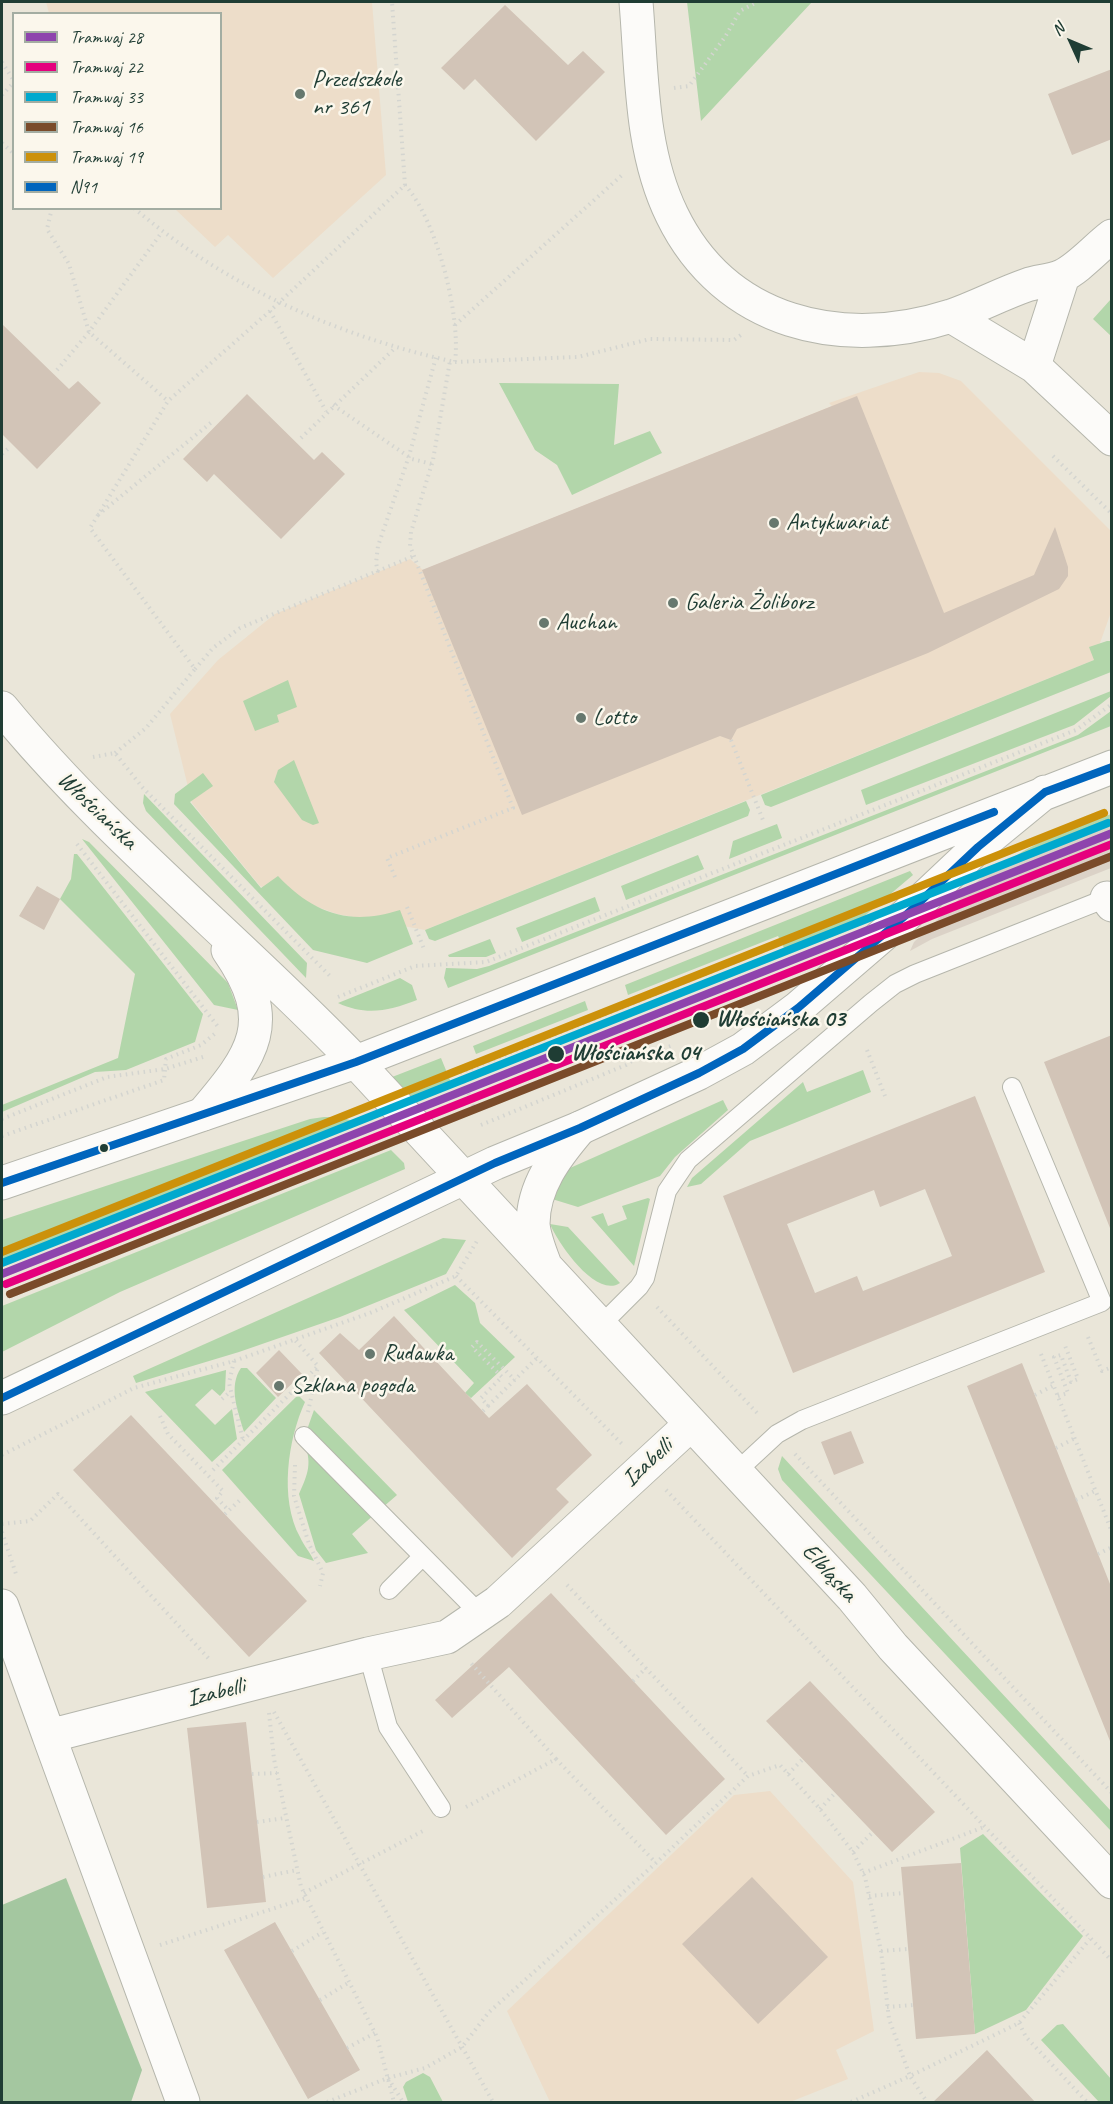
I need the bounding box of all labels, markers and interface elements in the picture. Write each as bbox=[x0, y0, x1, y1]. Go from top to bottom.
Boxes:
legend bbox=[12, 12, 222, 210]
north arrow bbox=[1041, 12, 1101, 72]
text: N bbox=[1047, 19, 1069, 40]
text: Tramwaj 28 bbox=[70, 26, 143, 48]
text: Tramwaj 22 bbox=[70, 56, 143, 78]
place label: Przedszkole nr 361 bbox=[312, 66, 401, 122]
text: Tramwaj 33 bbox=[70, 86, 143, 108]
marker: Przedszkole nr 361 bbox=[293, 87, 307, 101]
text: Tramwaj 16 bbox=[70, 116, 143, 138]
text: Tramwaj 19 bbox=[70, 146, 143, 168]
text: N91 bbox=[70, 176, 97, 198]
place label: Antykwariat bbox=[786, 509, 887, 537]
marker: Antykwariat bbox=[767, 516, 781, 530]
place label: Galeria Żoliborz bbox=[685, 589, 813, 617]
marker: Galeria Żoliborz bbox=[666, 596, 680, 610]
place label: Auchan bbox=[556, 609, 617, 637]
marker: Auchan bbox=[537, 616, 551, 630]
place label: Lotto bbox=[593, 704, 636, 732]
marker: Lotto bbox=[574, 711, 588, 725]
street label: Włościańska bbox=[51, 766, 143, 856]
place label: Włościańska 03 bbox=[716, 1006, 845, 1034]
marker: Włościańska 03 bbox=[691, 1010, 711, 1030]
place label: Włościańska 04 bbox=[571, 1040, 700, 1068]
marker: Włościańska 04 bbox=[546, 1044, 566, 1064]
unlabelled marker bbox=[98, 1142, 110, 1154]
place label: Rudawka bbox=[382, 1340, 453, 1368]
marker: Rudawka bbox=[363, 1347, 377, 1361]
place label: Szklana pogoda bbox=[291, 1372, 414, 1400]
marker: Szklana pogoda bbox=[272, 1379, 286, 1393]
street label: Izabelli bbox=[617, 1432, 679, 1494]
street label: Elbląska bbox=[795, 1538, 863, 1608]
street label: Izabelli bbox=[184, 1672, 248, 1714]

